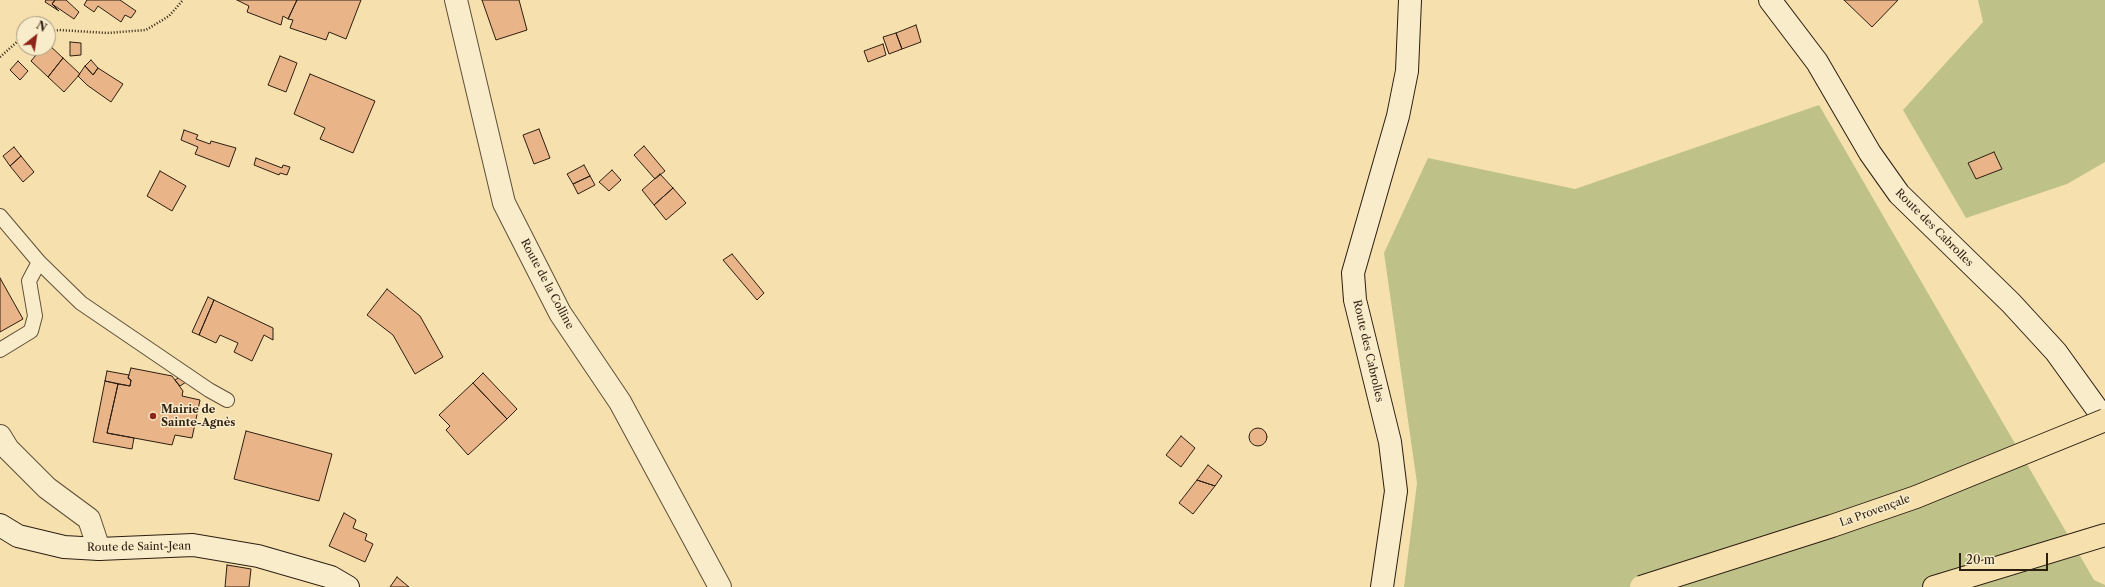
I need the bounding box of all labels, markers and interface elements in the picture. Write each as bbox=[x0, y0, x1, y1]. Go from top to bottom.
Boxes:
north arrow bbox=[16, 16, 56, 56]
text: N bbox=[34, 18, 49, 35]
street label: Route des Cabrolles bbox=[1892, 186, 1976, 270]
street label: Route de la Colline bbox=[518, 237, 576, 331]
street label: Route des Cabrolles bbox=[1350, 299, 1386, 403]
place label: Mairie de Sainte-Agnès bbox=[161, 403, 235, 429]
marker: Mairie de Sainte-Agnès bbox=[148, 411, 158, 421]
street label: La Provençale bbox=[1838, 492, 1912, 530]
street label: Route de Saint-Jean bbox=[87, 539, 191, 555]
scale bar bbox=[1961, 545, 2050, 571]
text: 20 m bbox=[1966, 552, 1995, 567]

